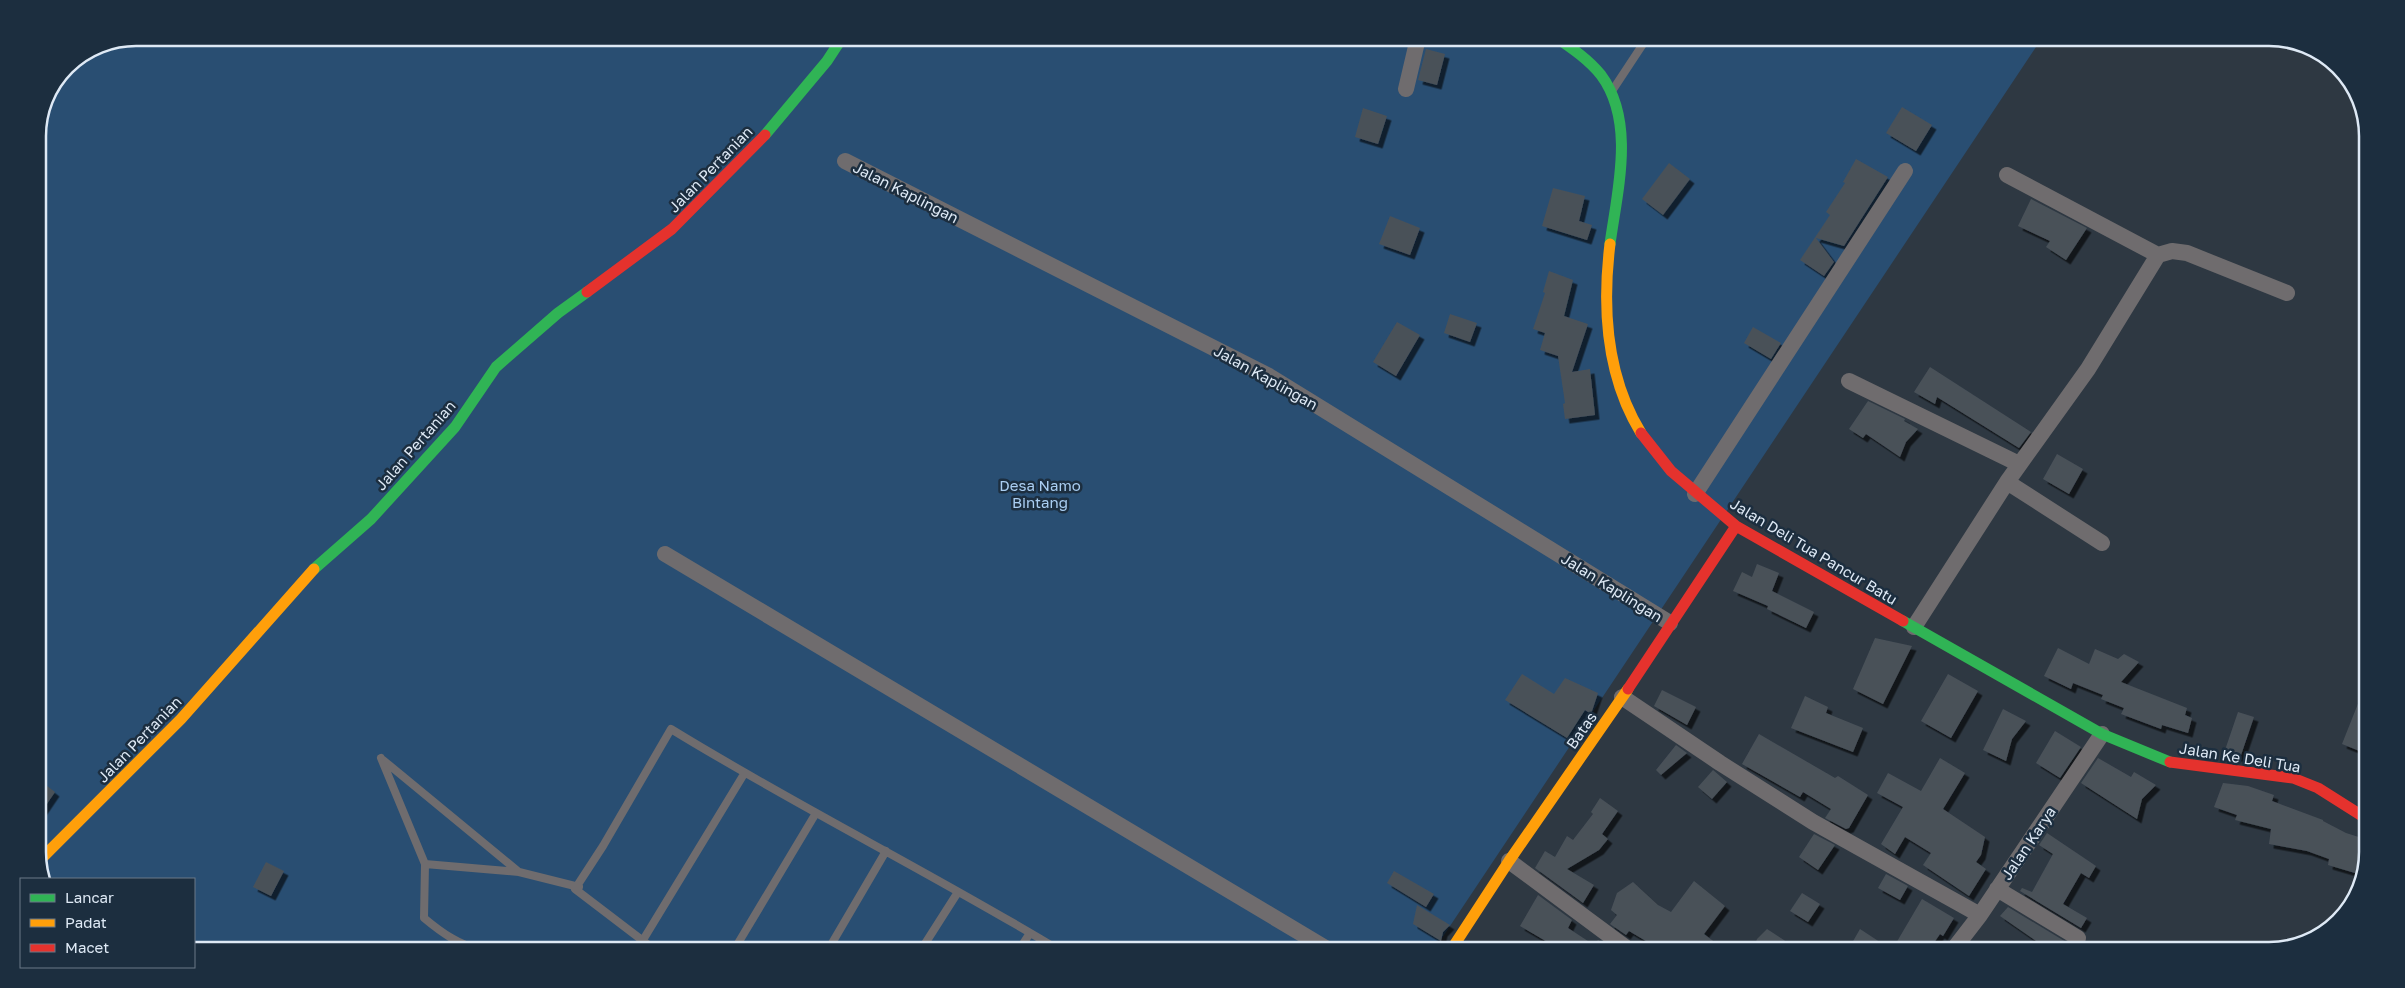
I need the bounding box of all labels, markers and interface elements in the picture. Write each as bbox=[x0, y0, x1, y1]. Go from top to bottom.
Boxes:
street label: Jalan Pertanian bbox=[664, 122, 756, 216]
street label: Jalan Kaplingan bbox=[850, 158, 962, 226]
street label: Jalan Kaplingan bbox=[1211, 341, 1321, 413]
street label: Jalan Pertanian bbox=[371, 396, 459, 494]
park label: Desa Namo Bintang bbox=[999, 476, 1081, 511]
street label: Jalan Deli Tua Pancur Batu bbox=[1727, 494, 1901, 608]
street label: Jalan Kaplingan bbox=[1558, 549, 1666, 625]
street label: Jalan Pertanian bbox=[93, 692, 185, 786]
street label: Batas bbox=[1562, 708, 1600, 752]
street label: Jalan Ke Deli Tua bbox=[2178, 739, 2302, 775]
street label: Jalan Karya bbox=[1997, 803, 2059, 883]
legend bbox=[20, 878, 195, 968]
text: Lancar bbox=[65, 888, 114, 906]
text: Padat bbox=[65, 913, 107, 931]
text: Macet bbox=[65, 938, 109, 956]

